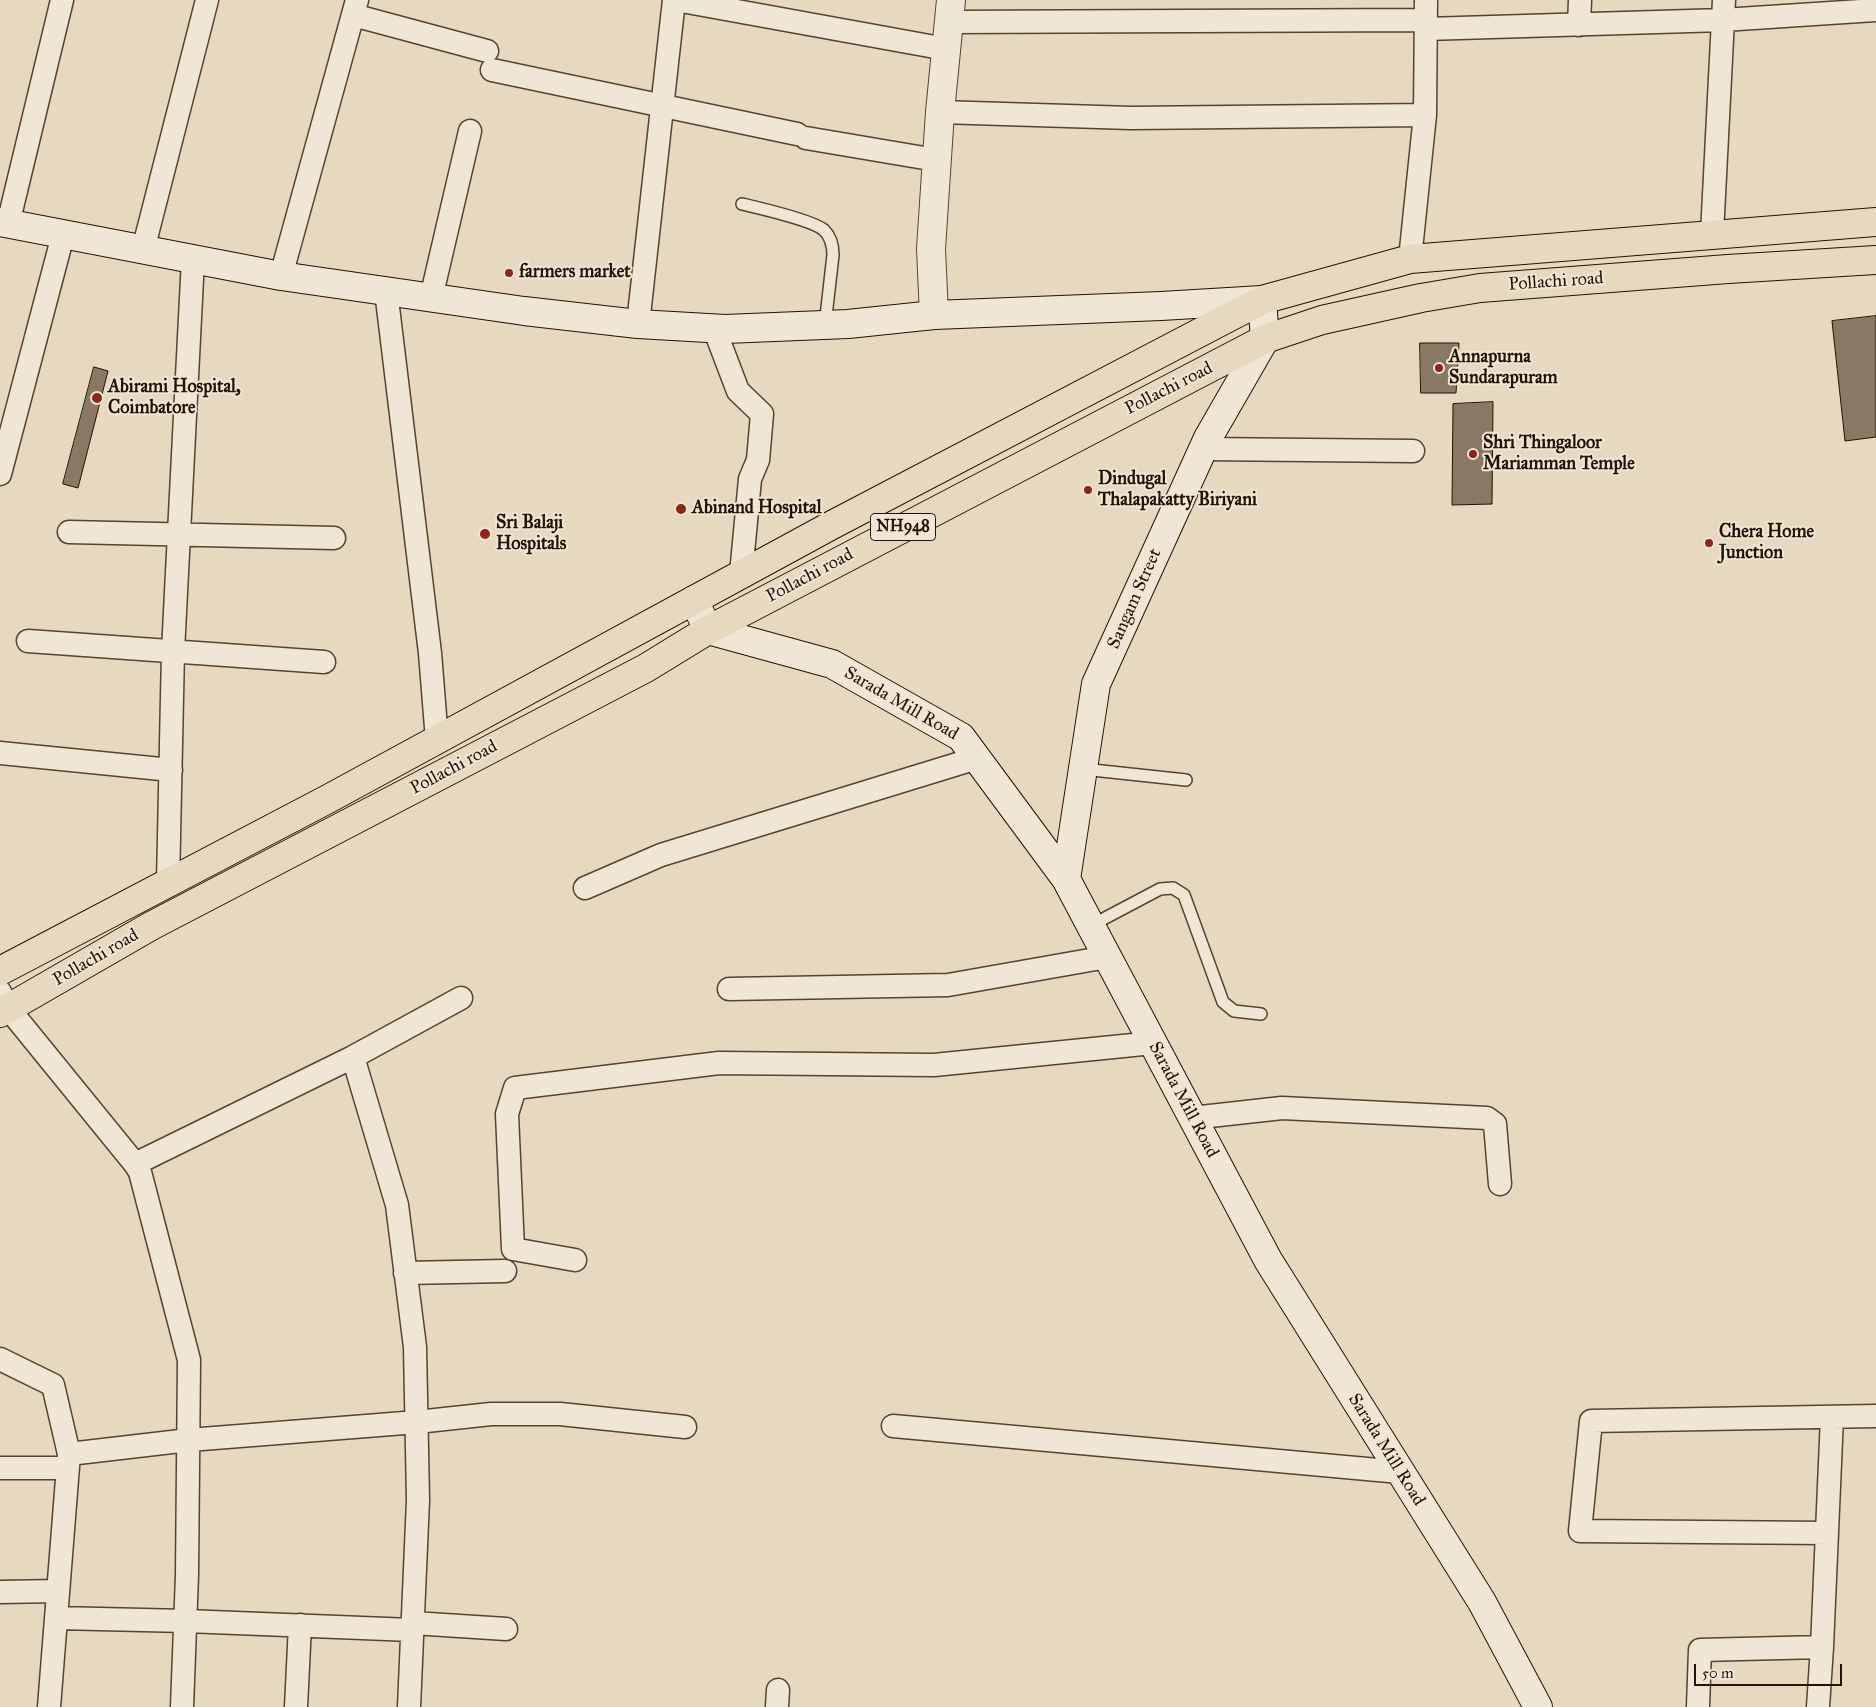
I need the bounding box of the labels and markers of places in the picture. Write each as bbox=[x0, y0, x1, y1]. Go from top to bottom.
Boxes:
place label: farmers market bbox=[519, 262, 631, 284]
marker: farmers market bbox=[503, 267, 515, 279]
place label: Annapurna Sundarapuram bbox=[1449, 347, 1558, 389]
marker: Annapurna Sundarapuram bbox=[1433, 362, 1445, 374]
place label: Abirami Hospital, Coimbatore bbox=[108, 377, 241, 419]
marker: Abirami Hospital, Coimbatore bbox=[90, 391, 104, 405]
place label: Shri Thingaloor Mariamman Temple bbox=[1483, 433, 1635, 476]
marker: Shri Thingaloor Mariamman Temple bbox=[1467, 448, 1479, 460]
place label: Dindugal Thalapakatty Biriyani bbox=[1098, 469, 1257, 512]
marker: Dindugal Thalapakatty Biriyani bbox=[1082, 484, 1094, 496]
place label: Abinand Hospital bbox=[692, 498, 822, 520]
marker: Abinand Hospital bbox=[674, 502, 688, 516]
place label: Sri Balaji Hospitals bbox=[496, 513, 566, 556]
place label: Chera Home Junction bbox=[1719, 522, 1814, 564]
marker: Sri Balaji Hospitals bbox=[478, 527, 492, 541]
marker: Chera Home Junction bbox=[1703, 537, 1715, 549]

